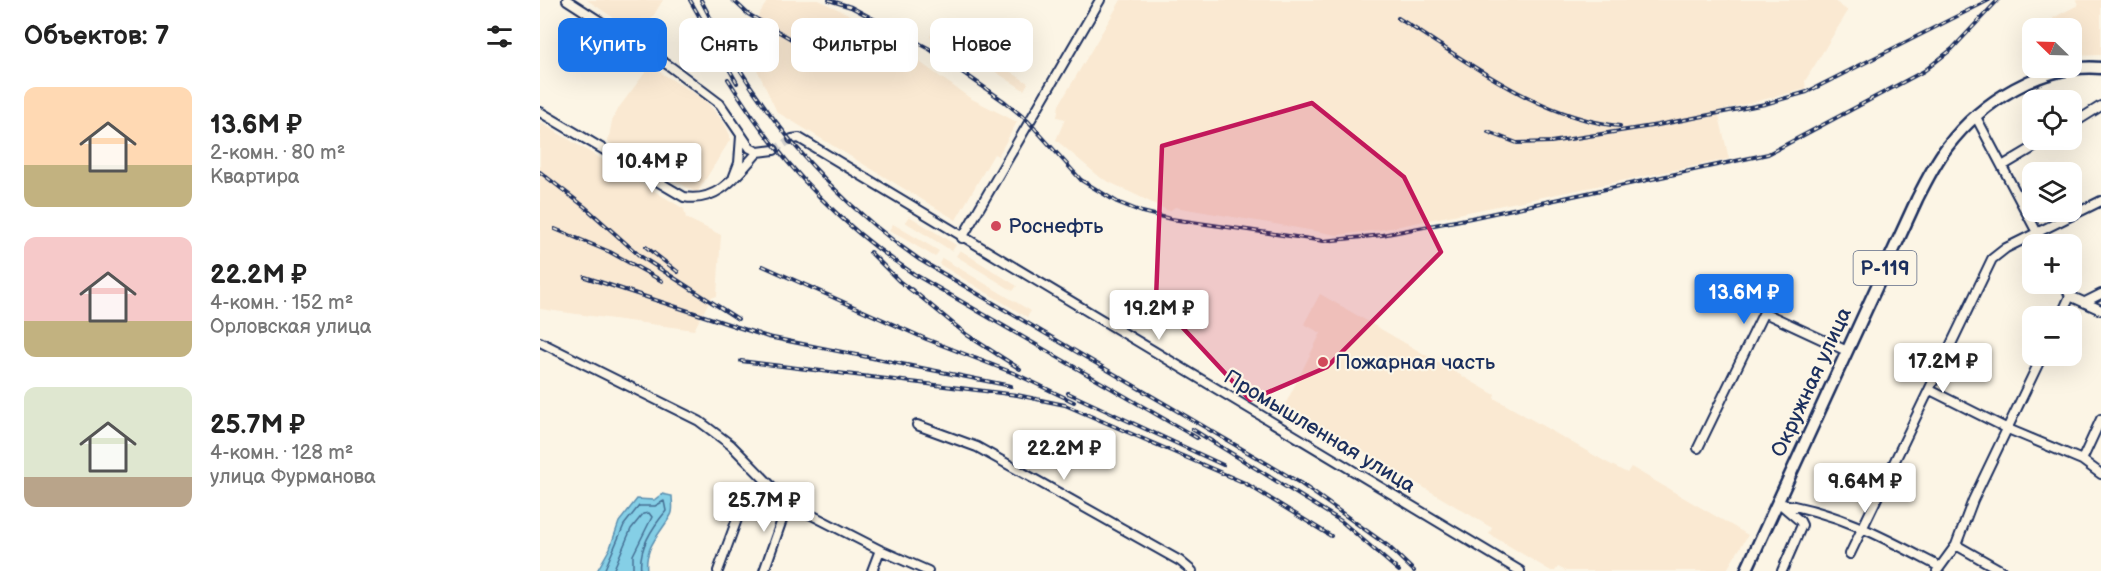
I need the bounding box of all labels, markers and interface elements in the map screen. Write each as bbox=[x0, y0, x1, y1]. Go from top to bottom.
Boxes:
chip: Купить bbox=[558, 18, 667, 72]
chip: Снять bbox=[679, 18, 779, 72]
chip: Фильтры bbox=[791, 18, 918, 72]
chip: Новое bbox=[930, 18, 1033, 72]
north arrow bbox=[2022, 18, 2082, 78]
map controls bbox=[2022, 18, 2082, 366]
icon: filters bbox=[483, 20, 516, 53]
text: Объектов: 7 bbox=[24, 21, 169, 52]
button: locate bbox=[2022, 90, 2082, 150]
text: 13.6M ₽ bbox=[210, 110, 302, 141]
icon: home bbox=[72, 111, 144, 183]
text: 2-комн. · 80 m² bbox=[210, 141, 345, 165]
pin: 10.4M ₽ bbox=[597, 143, 707, 194]
text: 10.4M ₽ bbox=[616, 150, 688, 174]
button: layers bbox=[2022, 162, 2082, 222]
text: Квартира bbox=[210, 165, 300, 189]
place label: Роснефть bbox=[1008, 214, 1104, 239]
marker: Роснефть bbox=[989, 219, 1003, 233]
button: + bbox=[2022, 234, 2082, 294]
road number: Р-119 bbox=[1854, 251, 1916, 285]
text: 22.2M ₽ bbox=[210, 260, 307, 291]
icon: home bbox=[72, 261, 144, 333]
pin: 13.6M ₽ bbox=[1689, 274, 1799, 325]
text: 13.6M ₽ bbox=[1709, 281, 1779, 305]
pin: 19.2M ₽ bbox=[1104, 290, 1214, 341]
text: 4-комн. · 152 m² bbox=[210, 291, 353, 315]
text: 19.2M ₽ bbox=[1124, 297, 1194, 321]
street label: Окружная улица bbox=[1766, 303, 1857, 461]
button: − bbox=[2022, 306, 2082, 366]
text: Орловская улица bbox=[210, 315, 372, 339]
pin: 17.2M ₽ bbox=[1888, 343, 1998, 394]
place label: Пожарная часть bbox=[1335, 350, 1496, 375]
text: 17.2M ₽ bbox=[1908, 350, 1978, 374]
marker: Пожарная часть bbox=[1316, 355, 1330, 369]
street label: Промышленная улица bbox=[1219, 364, 1421, 499]
text: 25.7M ₽ bbox=[210, 410, 305, 441]
icon: home bbox=[72, 411, 144, 483]
pin: 22.2M ₽ bbox=[1009, 430, 1119, 481]
text: 22.2M ₽ bbox=[1027, 437, 1101, 461]
text: 4-комн. · 128 m² bbox=[210, 441, 353, 465]
pin: 9.64M ₽ bbox=[1810, 463, 1920, 514]
text: улица Фурманова bbox=[210, 465, 376, 489]
text: 9.64M ₽ bbox=[1828, 470, 1902, 494]
pin: 25.7M ₽ bbox=[709, 482, 819, 533]
text: 25.7M ₽ bbox=[727, 489, 801, 513]

